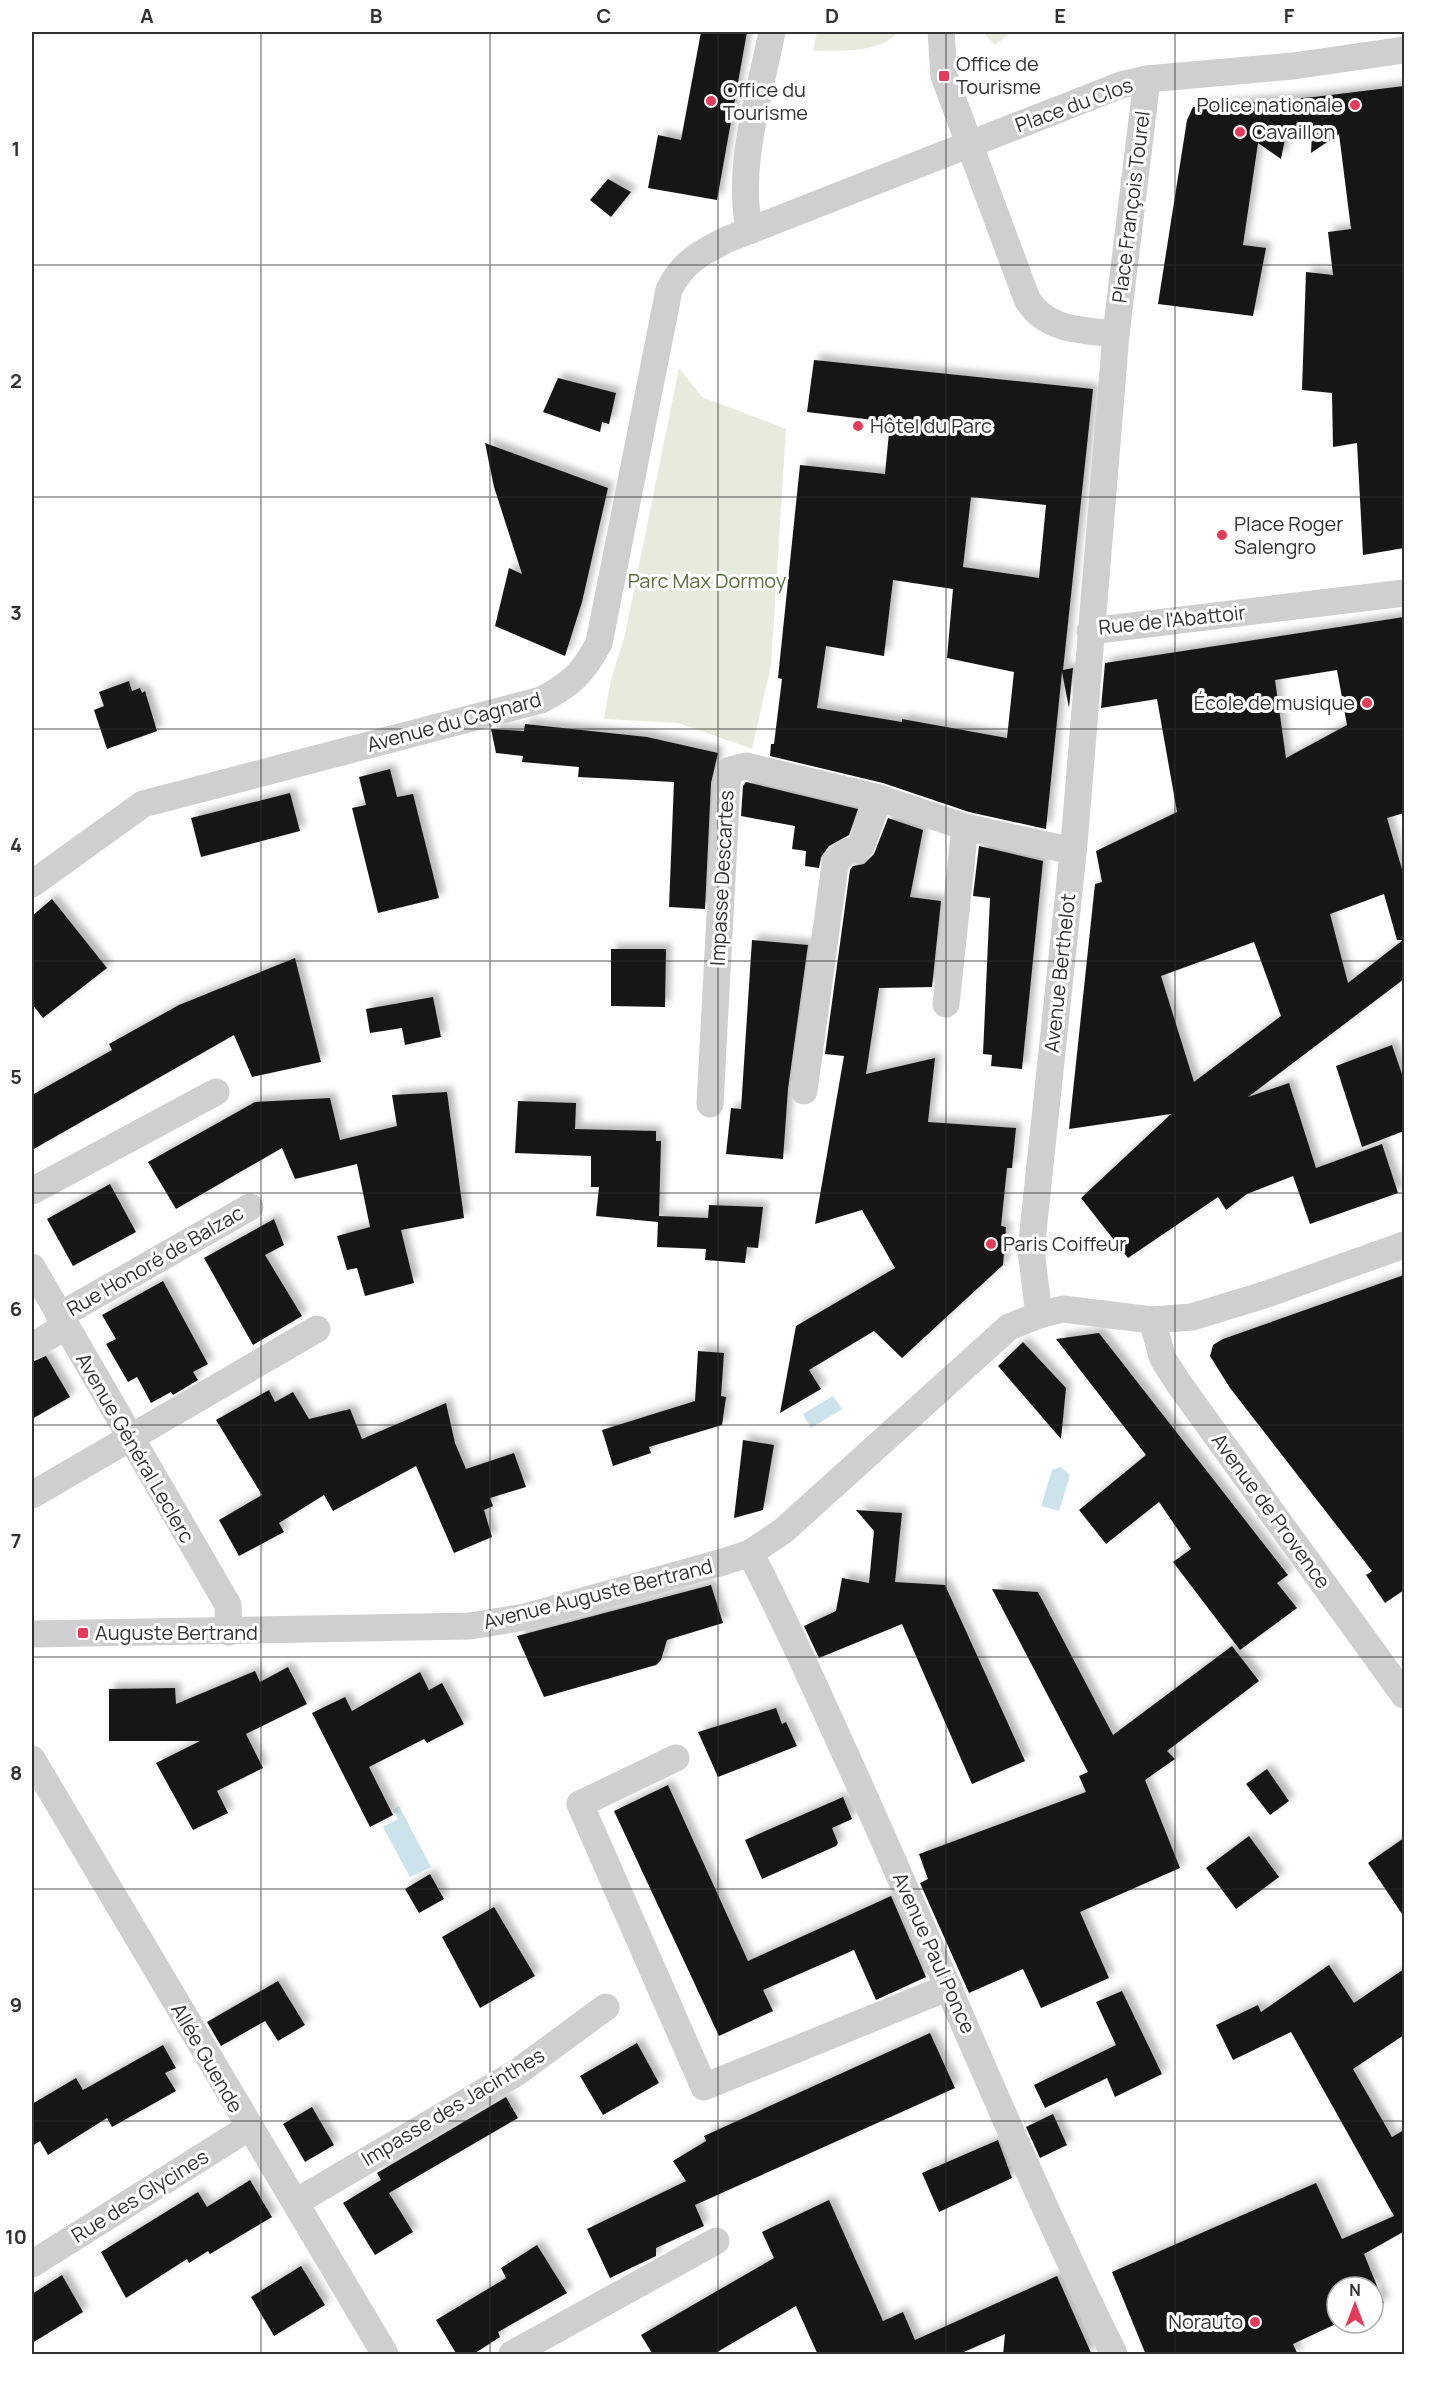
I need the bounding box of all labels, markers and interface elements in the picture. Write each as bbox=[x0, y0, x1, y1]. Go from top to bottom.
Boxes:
text: A bbox=[140, 2, 154, 29]
text: B bbox=[370, 2, 383, 29]
text: C bbox=[597, 2, 611, 29]
text: D bbox=[825, 2, 839, 29]
text: E bbox=[1054, 2, 1066, 29]
text: F bbox=[1284, 2, 1295, 29]
place label: Office de Tourisme bbox=[956, 50, 1041, 100]
marker: Office de Tourisme bbox=[937, 69, 951, 83]
street label: Place du Clos bbox=[1011, 71, 1136, 138]
place label: Office du Tourisme bbox=[723, 76, 808, 126]
place label: Police nationale bbox=[1197, 91, 1343, 118]
marker: Office du Tourisme bbox=[704, 94, 718, 108]
marker: Police nationale bbox=[1348, 98, 1362, 112]
street label: Place François Tourel bbox=[1105, 109, 1156, 305]
place label: Cavaillon bbox=[1252, 118, 1335, 145]
marker: Cavaillon bbox=[1233, 125, 1247, 139]
text: 1 bbox=[12, 135, 20, 162]
text: 2 bbox=[10, 367, 22, 394]
place label: Hôtel du Parc bbox=[870, 412, 992, 439]
marker: Hôtel du Parc bbox=[851, 419, 865, 433]
place label: Place Roger Salengro bbox=[1234, 510, 1344, 560]
marker: Place Roger Salengro bbox=[1215, 528, 1229, 542]
park label: Parc Max Dormoy bbox=[628, 567, 787, 594]
street label: Rue de l'Abattoir bbox=[1097, 598, 1247, 641]
text: 3 bbox=[10, 599, 22, 626]
street label: Avenue du Cagnard bbox=[364, 685, 544, 758]
place label: École de musique bbox=[1194, 689, 1355, 716]
marker: École de musique bbox=[1360, 696, 1374, 710]
street label: Impasse Descartes bbox=[703, 789, 740, 967]
text: 4 bbox=[10, 831, 22, 858]
street label: Avenue Berthelot bbox=[1038, 892, 1081, 1054]
text: 5 bbox=[10, 1063, 22, 1090]
street label: Rue Honoré de Balzac bbox=[61, 1199, 248, 1322]
place label: Paris Coiffeur bbox=[1003, 1230, 1127, 1257]
marker: Paris Coiffeur bbox=[984, 1237, 998, 1251]
text: 6 bbox=[10, 1295, 22, 1322]
street label: Avenue Général Leclerc bbox=[70, 1348, 201, 1548]
street label: Avenue de Provence bbox=[1206, 1428, 1337, 1594]
text: 7 bbox=[11, 1527, 21, 1554]
street label: Avenue Auguste Bertrand bbox=[480, 1552, 715, 1635]
place label: Auguste Bertrand bbox=[95, 1619, 258, 1646]
marker: Auguste Bertrand bbox=[76, 1626, 90, 1640]
text: 8 bbox=[10, 1759, 22, 1786]
street label: Avenue Paul Ponce bbox=[887, 1868, 982, 2038]
text: 9 bbox=[10, 1991, 22, 2018]
street label: Allée Guende bbox=[165, 1998, 250, 2117]
street label: Impasse des Jacinthes bbox=[356, 2041, 549, 2172]
street label: Rue des Glycines bbox=[66, 2143, 213, 2249]
text: 10 bbox=[5, 2223, 27, 2250]
north arrow bbox=[1325, 2275, 1385, 2335]
text: N bbox=[1349, 2279, 1361, 2301]
place label: Norauto bbox=[1168, 2308, 1243, 2335]
marker: Norauto bbox=[1248, 2315, 1262, 2329]

